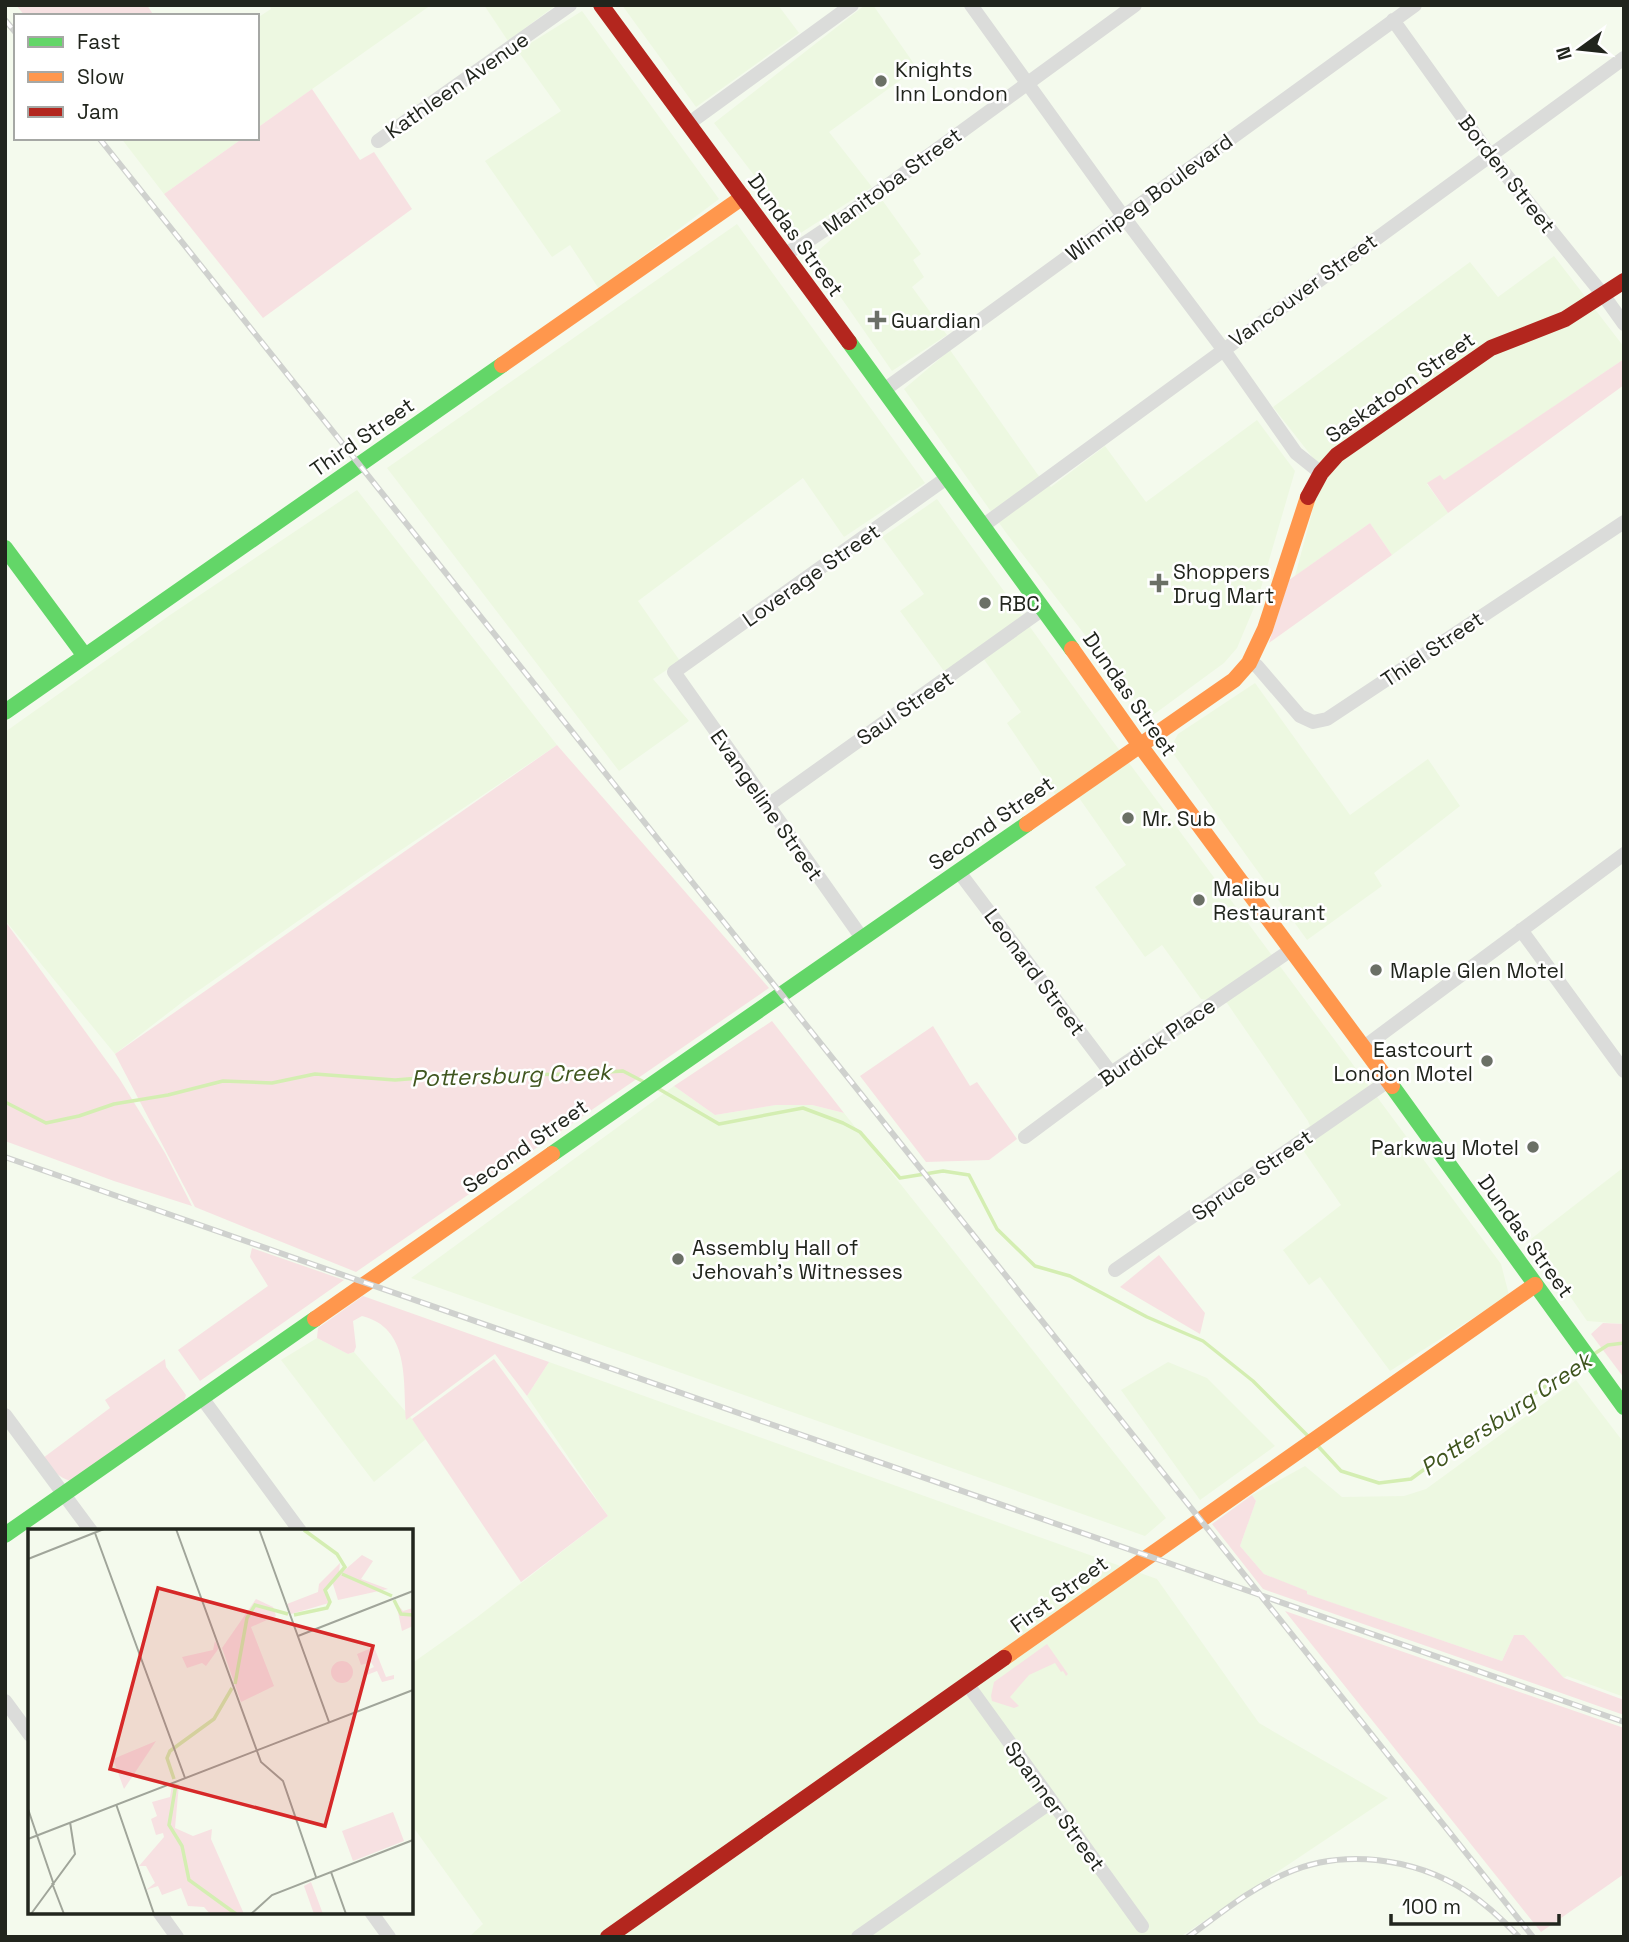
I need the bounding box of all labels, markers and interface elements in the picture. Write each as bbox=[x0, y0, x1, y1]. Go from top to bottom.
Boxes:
legend bbox=[14, 14, 259, 140]
north arrow bbox=[1545, 14, 1615, 84]
street label: Kathleen Avenue bbox=[380, 25, 534, 145]
text: Fast bbox=[77, 28, 121, 55]
text: N bbox=[1550, 44, 1578, 63]
place label: Knights Inn London bbox=[895, 56, 1008, 107]
text: Slow bbox=[77, 63, 125, 90]
marker: Knights Inn London bbox=[873, 73, 889, 89]
text: Jam bbox=[77, 98, 119, 125]
street label: Borden Street bbox=[1452, 109, 1562, 239]
street label: Manitoba Street bbox=[817, 121, 967, 241]
street label: Winnipeg Boulevard bbox=[1060, 127, 1238, 267]
street label: Dundas Street bbox=[742, 168, 850, 302]
street label: Vancouver Street bbox=[1224, 227, 1382, 353]
place label: Guardian bbox=[891, 307, 981, 334]
marker: Guardian bbox=[869, 312, 885, 328]
street label: Saskatoon Street bbox=[1320, 325, 1480, 449]
street label: Third Street bbox=[305, 391, 419, 483]
street label: Loverage Street bbox=[737, 517, 885, 633]
place label: Shoppers Drug Mart bbox=[1173, 558, 1274, 609]
marker: Shoppers Drug Mart bbox=[1151, 575, 1167, 591]
place label: RBC bbox=[999, 590, 1040, 617]
marker: RBC bbox=[977, 595, 993, 611]
street label: Thiel Street bbox=[1376, 605, 1488, 693]
street label: Dundas Street bbox=[1077, 627, 1183, 761]
street label: Saul Street bbox=[851, 665, 959, 751]
street label: Evangeline Street bbox=[705, 724, 829, 886]
street label: Second Street bbox=[923, 770, 1059, 876]
place label: Mr. Sub bbox=[1142, 805, 1216, 832]
marker: Mr. Sub bbox=[1120, 810, 1136, 826]
place label: Malibu Restaurant bbox=[1213, 875, 1326, 926]
marker: Malibu Restaurant bbox=[1191, 892, 1207, 908]
street label: Leonard Street bbox=[978, 903, 1092, 1041]
place label: Maple Glen Motel bbox=[1390, 957, 1564, 984]
marker: Maple Glen Motel bbox=[1368, 962, 1384, 978]
street label: Burdick Place bbox=[1093, 992, 1221, 1092]
place label: Eastcourt London Motel bbox=[1333, 1036, 1473, 1087]
marker: Eastcourt London Motel bbox=[1479, 1053, 1495, 1069]
water label: Pottersburg Creek bbox=[410, 1056, 614, 1093]
street label: Second Street bbox=[457, 1093, 593, 1199]
street label: Spruce Street bbox=[1186, 1123, 1318, 1227]
place label: Parkway Motel bbox=[1371, 1134, 1519, 1161]
marker: Parkway Motel bbox=[1525, 1139, 1541, 1155]
street label: Dundas Street bbox=[1472, 1169, 1580, 1303]
place label: Assembly Hall of Jehovah's Witnesses bbox=[692, 1234, 903, 1285]
marker: Assembly Hall of Jehovah's Witnesses bbox=[670, 1251, 686, 1267]
water label: Pottersburg Creek bbox=[1415, 1344, 1600, 1482]
inset map bbox=[28, 1529, 413, 1914]
street label: First Street bbox=[1005, 1550, 1113, 1638]
street label: Spanner Street bbox=[999, 1736, 1111, 1876]
scale bar bbox=[1391, 1882, 1559, 1926]
text: 100 m bbox=[1402, 1893, 1461, 1920]

